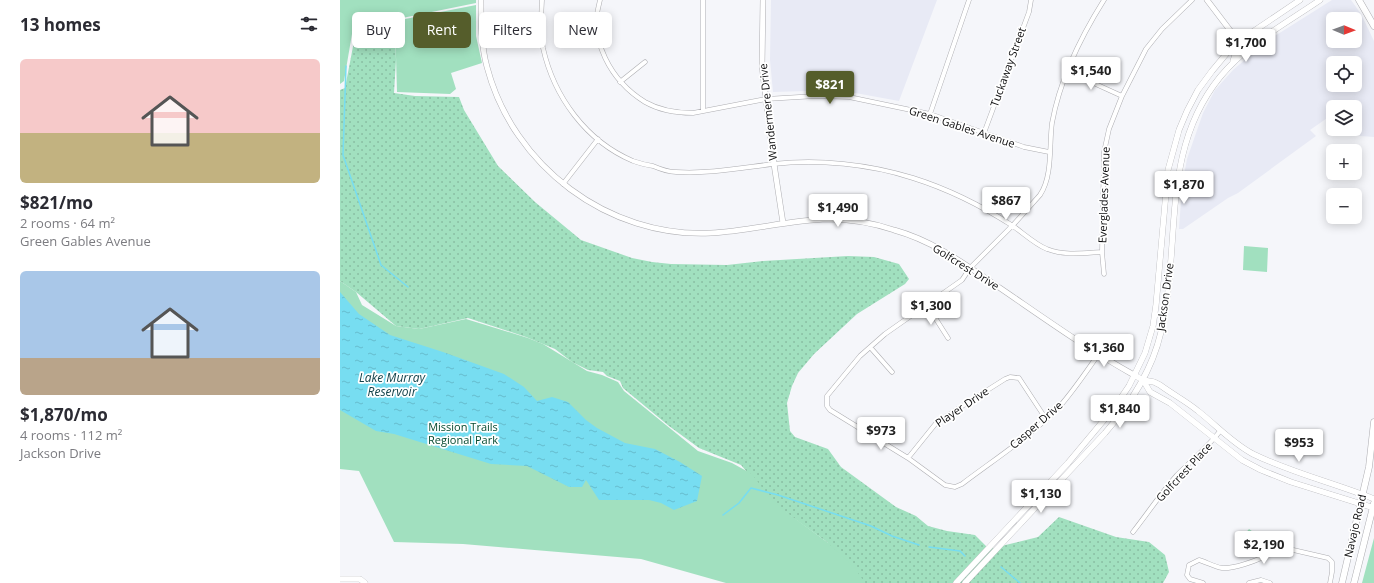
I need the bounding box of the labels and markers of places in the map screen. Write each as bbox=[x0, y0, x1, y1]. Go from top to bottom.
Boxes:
pin: $1,700 bbox=[1213, 29, 1279, 63]
pin: $1,540 bbox=[1058, 57, 1124, 91]
pin: $821 bbox=[806, 71, 854, 105]
pin: $1,870 bbox=[1151, 171, 1217, 205]
pin: $867 bbox=[982, 187, 1030, 221]
pin: $1,490 bbox=[805, 194, 871, 228]
pin: $1,300 bbox=[898, 292, 964, 326]
pin: $1,360 bbox=[1071, 334, 1137, 368]
pin: $1,840 bbox=[1087, 395, 1153, 429]
pin: $973 bbox=[857, 417, 905, 451]
pin: $953 bbox=[1275, 429, 1323, 463]
pin: $1,130 bbox=[1008, 480, 1074, 514]
pin: $2,190 bbox=[1231, 531, 1297, 565]

